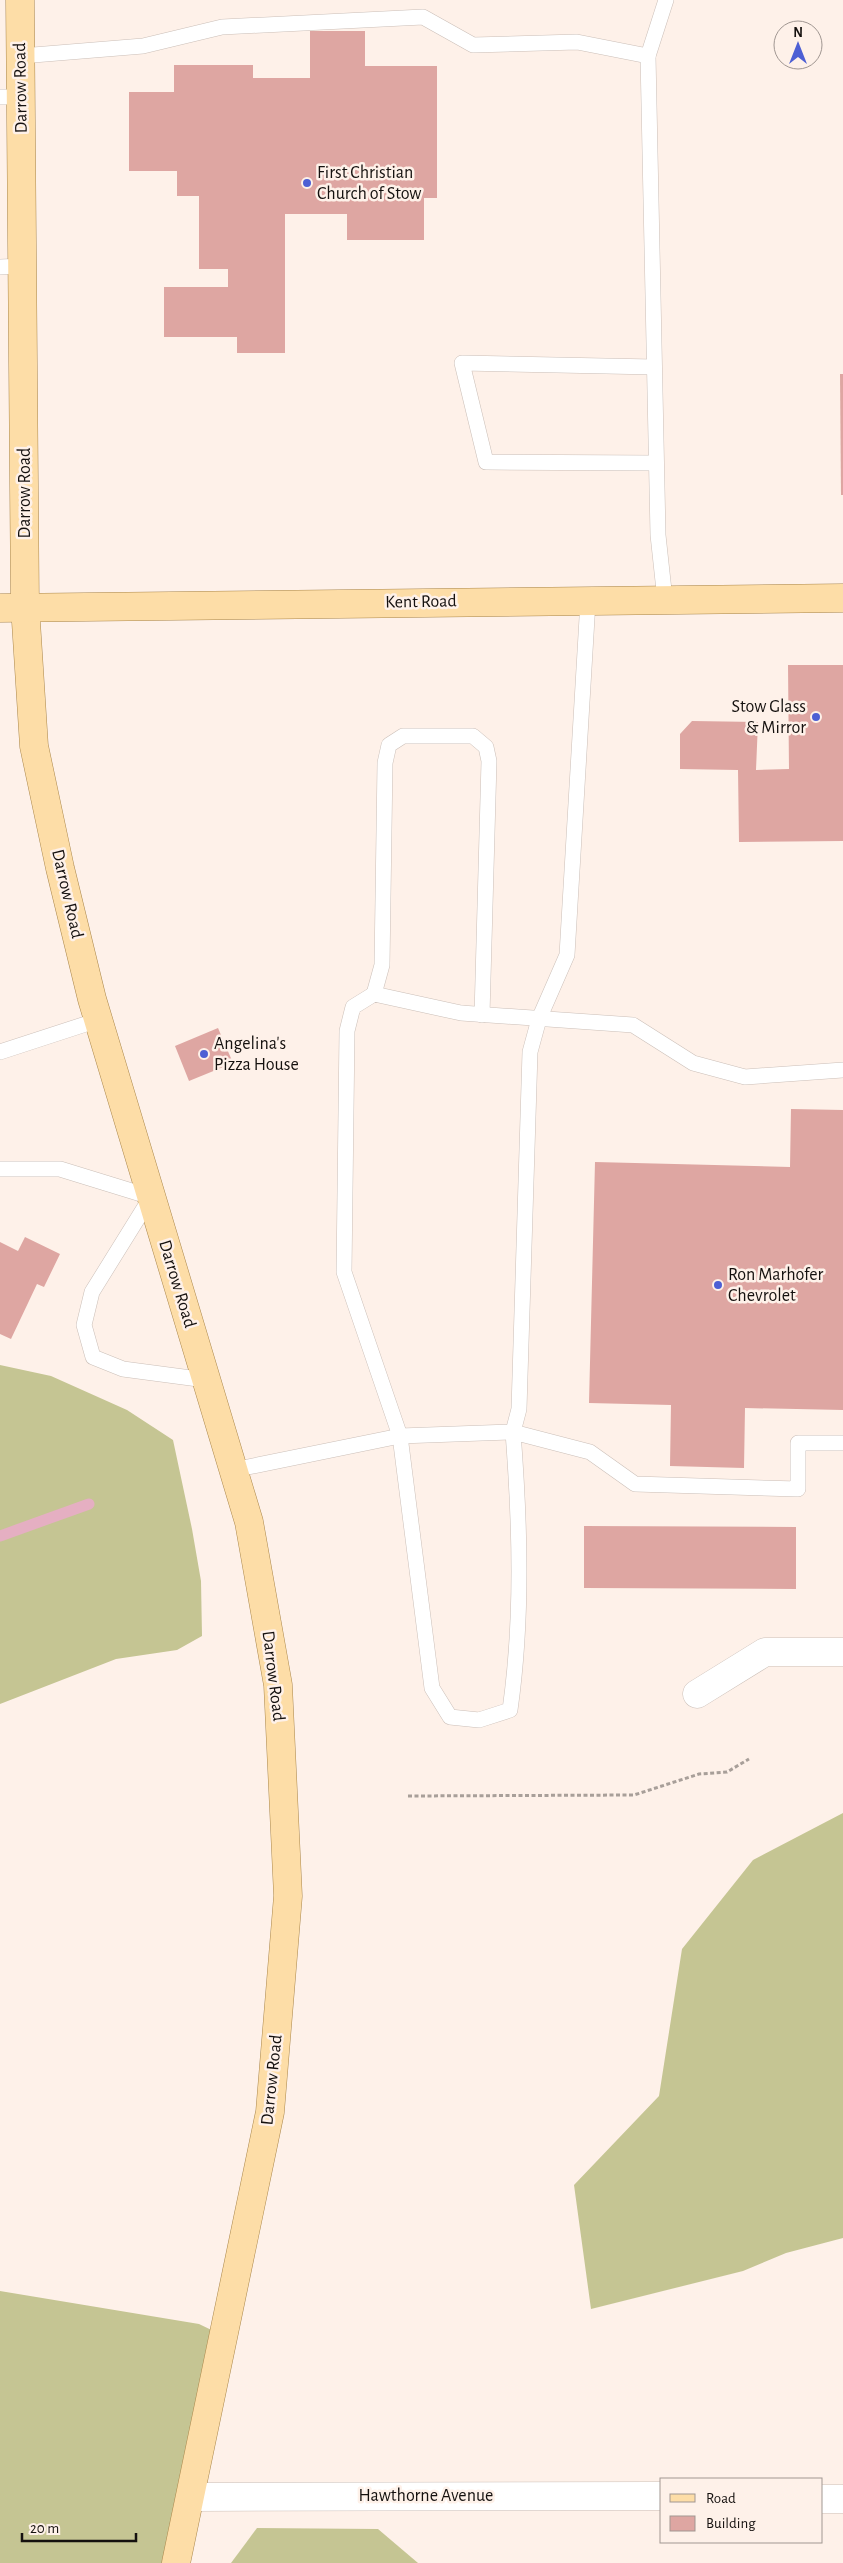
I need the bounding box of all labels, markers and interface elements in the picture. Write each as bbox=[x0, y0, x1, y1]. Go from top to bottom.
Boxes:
north arrow bbox=[773, 20, 823, 70]
text: N bbox=[793, 26, 803, 40]
street label: Darrow Road bbox=[11, 42, 31, 134]
place label: First Christian Church of Stow bbox=[317, 164, 421, 203]
marker: First Christian Church of Stow bbox=[301, 177, 313, 189]
street label: Darrow Road bbox=[16, 448, 34, 538]
street label: Kent Road bbox=[385, 592, 457, 612]
place label: Stow Glass & Mirror bbox=[732, 698, 806, 737]
marker: Stow Glass & Mirror bbox=[810, 711, 822, 723]
street label: Darrow Road bbox=[48, 848, 86, 940]
place label: Angelina's Pizza House bbox=[214, 1035, 299, 1074]
marker: Angelina's Pizza House bbox=[198, 1048, 210, 1060]
street label: Darrow Road bbox=[155, 1238, 199, 1330]
place label: Ron Marhofer Chevrolet bbox=[728, 1266, 824, 1305]
marker: Ron Marhofer Chevrolet bbox=[712, 1279, 724, 1291]
street label: Darrow Road bbox=[259, 1630, 287, 1722]
street label: Darrow Road bbox=[258, 2034, 286, 2126]
legend bbox=[660, 2478, 823, 2543]
street label: Hawthorne Avenue bbox=[359, 2487, 493, 2505]
text: Road bbox=[706, 2491, 736, 2506]
scale bar bbox=[22, 2510, 136, 2542]
text: Building bbox=[706, 2516, 756, 2531]
text: 20 m bbox=[30, 2521, 59, 2536]

